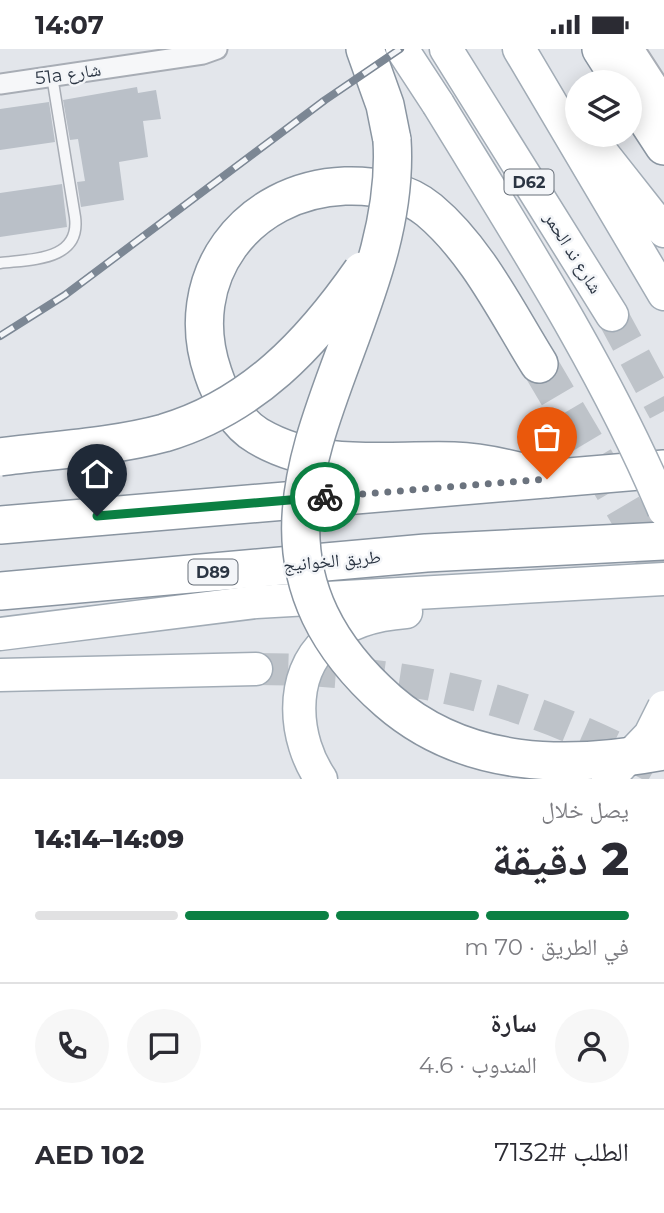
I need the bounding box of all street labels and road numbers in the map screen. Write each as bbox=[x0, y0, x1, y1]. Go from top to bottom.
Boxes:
street label: 51a شارع bbox=[34, 58, 102, 90]
road number: D62 bbox=[504, 169, 554, 195]
street label: شارع ند الحمر bbox=[539, 207, 607, 298]
street label: طريق الخوانيج bbox=[282, 546, 382, 577]
road number: D89 bbox=[188, 559, 238, 585]

